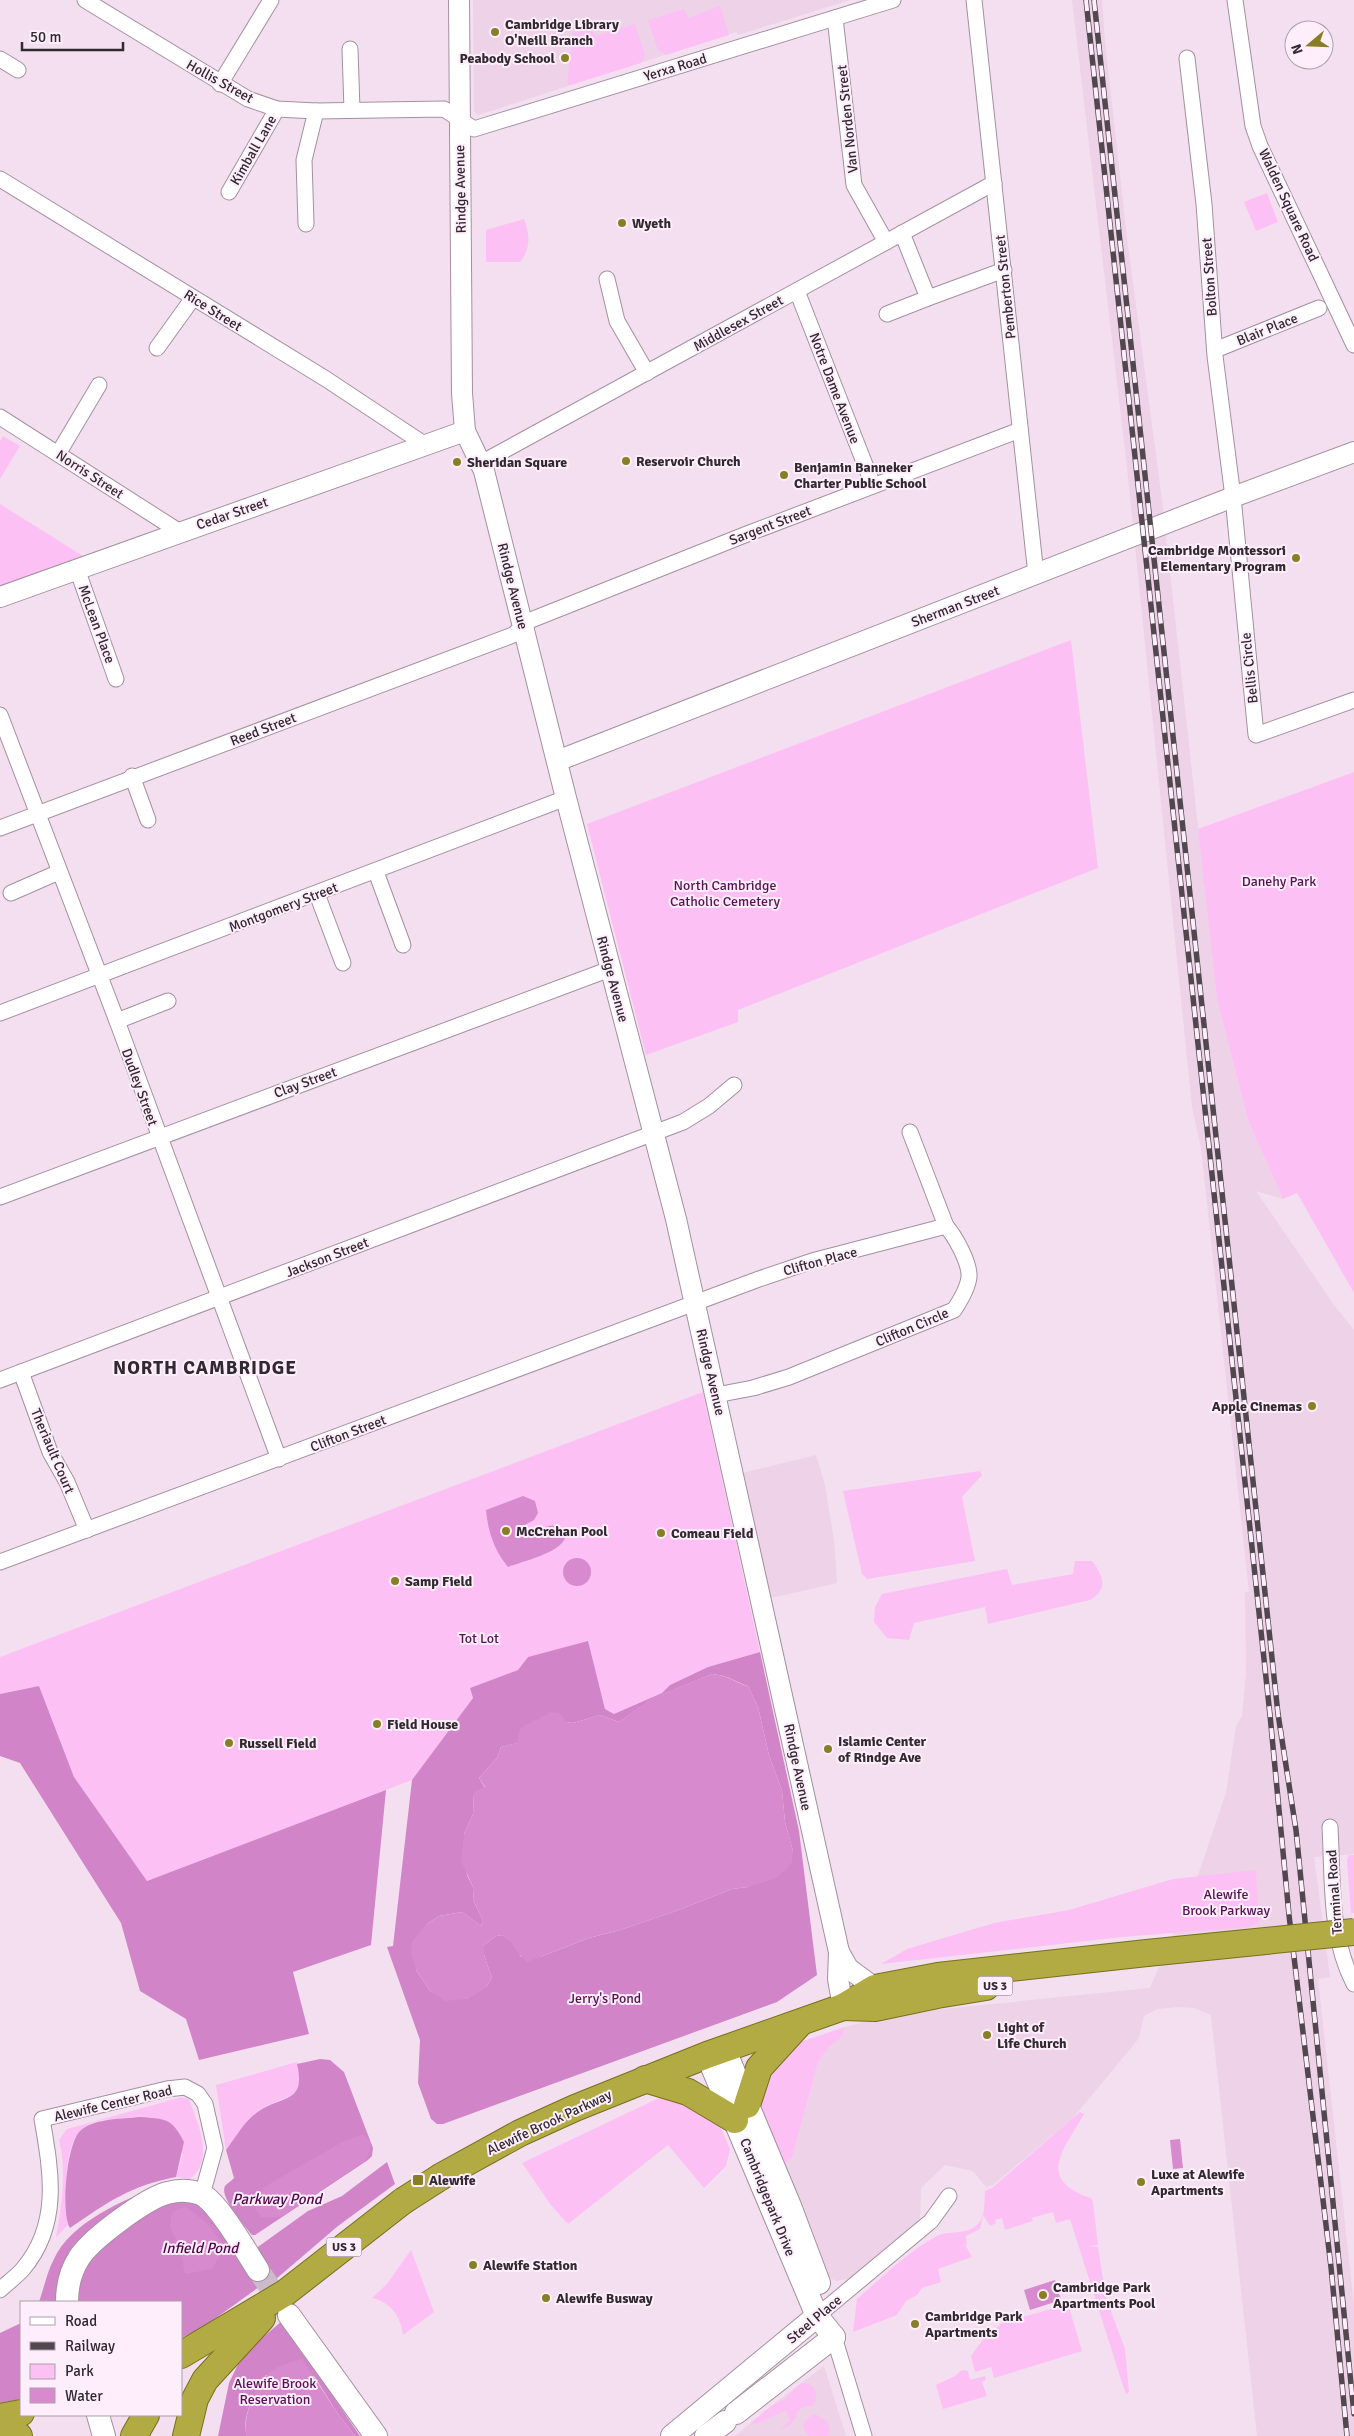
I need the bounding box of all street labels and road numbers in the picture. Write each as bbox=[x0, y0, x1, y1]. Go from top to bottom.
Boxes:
street label: Yerxa Road bbox=[642, 50, 709, 85]
street label: Hollis Street bbox=[183, 56, 256, 107]
street label: Van Norden Street bbox=[833, 64, 862, 174]
street label: Kimball Lane bbox=[227, 112, 280, 188]
street label: Rindge Avenue bbox=[451, 145, 470, 233]
street label: Walden Square Road bbox=[1255, 146, 1322, 264]
street label: Pemberton Street bbox=[992, 234, 1019, 340]
street label: Bolton Street bbox=[1198, 237, 1221, 317]
street label: Rice Street bbox=[181, 286, 245, 335]
street label: Middlesex Street bbox=[690, 292, 786, 355]
street label: Blair Place bbox=[1234, 310, 1300, 349]
street label: Notre Dame Avenue bbox=[806, 330, 864, 446]
street label: Norris Street bbox=[53, 446, 127, 503]
street label: Cedar Street bbox=[194, 493, 270, 534]
street label: Sargent Street bbox=[727, 502, 814, 549]
street label: Rindge Avenue bbox=[494, 541, 531, 631]
street label: Sherman Street bbox=[909, 582, 1002, 631]
street label: McLean Place bbox=[74, 583, 119, 666]
street label: Bellis Circle bbox=[1237, 632, 1262, 704]
street label: Reed Street bbox=[228, 709, 299, 750]
street label: Montgomery Street bbox=[226, 879, 340, 936]
street label: Rindge Avenue bbox=[593, 934, 632, 1024]
street label: Dudley Street bbox=[118, 1046, 161, 1128]
street label: Clay Street bbox=[271, 1063, 339, 1102]
street label: Jackson Street bbox=[283, 1234, 371, 1281]
street label: Clifton Place bbox=[781, 1243, 859, 1280]
street label: Clifton Circle bbox=[873, 1304, 951, 1351]
street label: Rindge Avenue bbox=[692, 1327, 729, 1417]
street label: Theriault Court bbox=[27, 1406, 78, 1496]
street label: Clifton Street bbox=[308, 1411, 389, 1456]
street label: Rindge Avenue bbox=[780, 1722, 815, 1812]
street label: Terminal Road bbox=[1323, 1849, 1346, 1935]
road number: US 3 bbox=[978, 1976, 1012, 1995]
street label: Alewife Center Road bbox=[52, 2082, 174, 2125]
street label: Alewife Brook Parkway bbox=[484, 2086, 615, 2159]
street label: Cambridgepark Drive bbox=[736, 2136, 799, 2259]
road number: US 3 bbox=[326, 2238, 362, 2256]
street label: Steel Place bbox=[783, 2292, 845, 2347]

